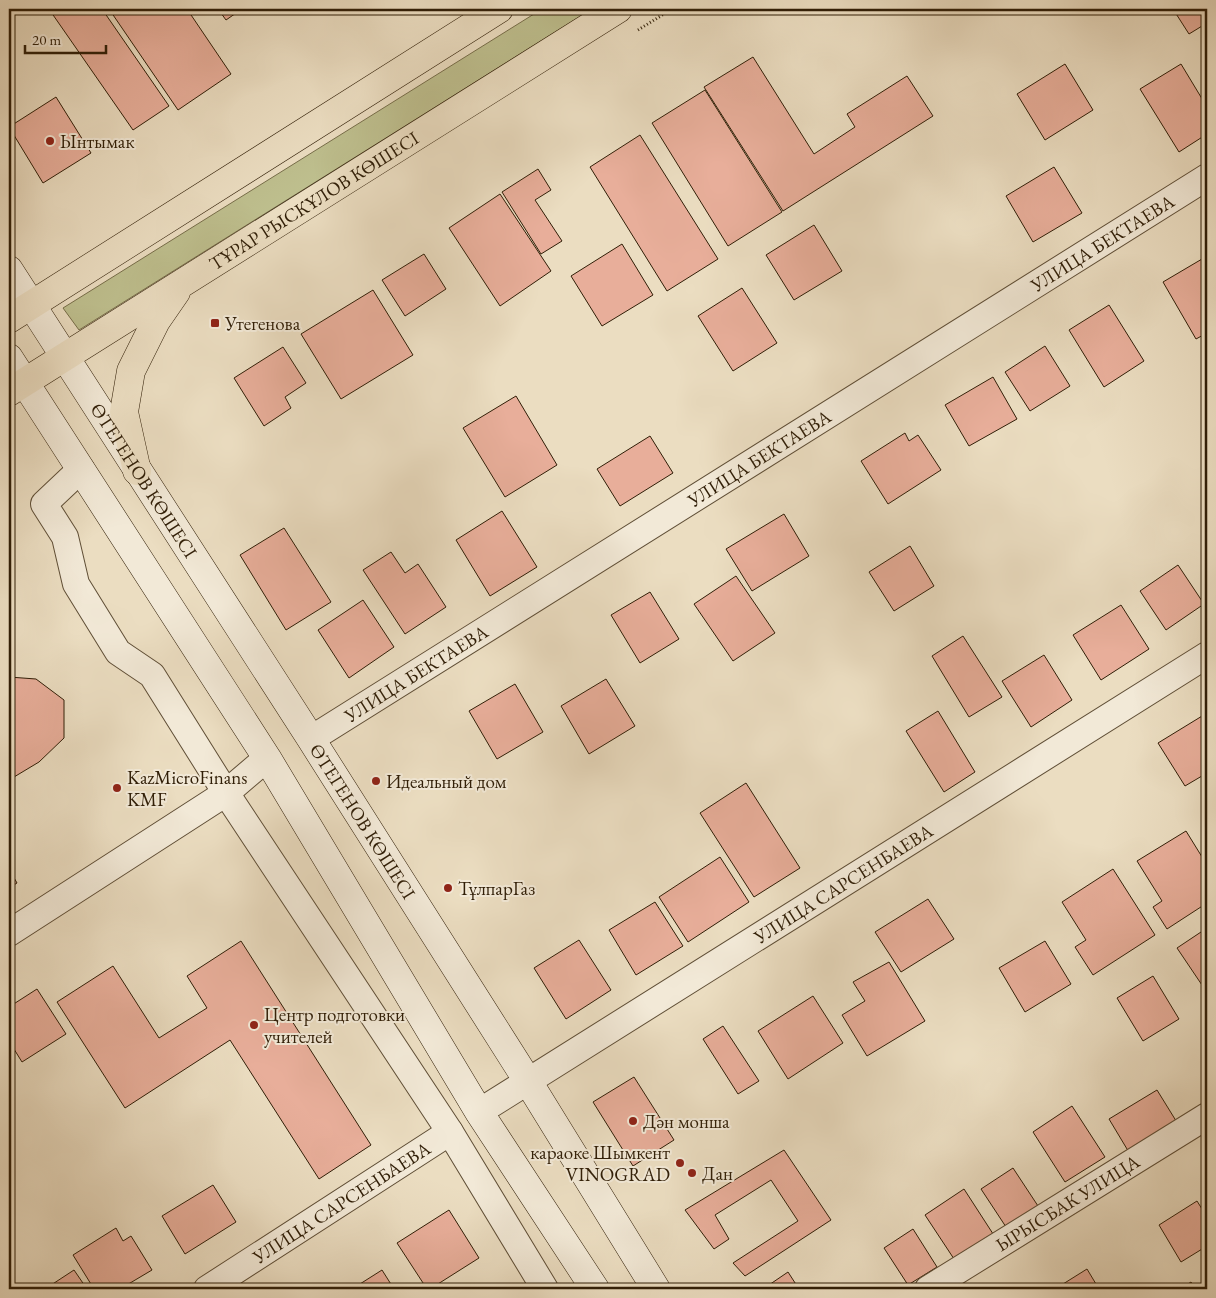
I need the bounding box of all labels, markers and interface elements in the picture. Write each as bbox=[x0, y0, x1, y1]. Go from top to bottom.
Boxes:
scale bar bbox=[25, 22, 106, 54]
text: 20 m bbox=[32, 30, 61, 49]
street label: ТҰРАР РЫСКҰЛОВ КӨШЕСІ bbox=[204, 125, 424, 276]
place label: Ынтымак bbox=[60, 129, 134, 154]
marker: Ынтымак bbox=[44, 135, 56, 147]
street label: УЛИЦА БЕКТАЕВА bbox=[1025, 188, 1180, 298]
place label: Утегенова bbox=[224, 311, 301, 336]
marker: Утегенова bbox=[209, 317, 221, 329]
street label: ӨТЕГЕНОВ КӨШЕСІ bbox=[85, 398, 204, 563]
street label: УЛИЦА БЕКТАЕВА bbox=[682, 403, 836, 513]
street label: УЛИЦА БЕКТАЕВА bbox=[339, 618, 493, 728]
street label: ӨТЕГЕНОВ КӨШЕСІ bbox=[304, 739, 422, 904]
place label: KazMicroFinans KMF bbox=[127, 765, 247, 812]
place label: Идеальный дом bbox=[386, 769, 507, 794]
marker: Идеальный дом bbox=[370, 775, 382, 787]
marker: KazMicroFinans KMF bbox=[111, 782, 123, 794]
street label: УЛИЦА САРСЕНБАЕВА bbox=[748, 817, 938, 949]
place label: ТұлпарГаз bbox=[458, 876, 535, 901]
marker: ТұлпарГаз bbox=[442, 882, 454, 894]
place label: Центр подготовки учителей bbox=[264, 1002, 405, 1049]
marker: Центр подготовки учителей bbox=[248, 1019, 260, 1031]
place label: Дән монша bbox=[643, 1109, 730, 1134]
marker: Дән монша bbox=[627, 1115, 639, 1127]
street label: УЛИЦА САРСЕНБАЕВА bbox=[247, 1135, 436, 1269]
place label: караоке Шымкент VINOGRAD bbox=[530, 1140, 670, 1187]
street label: ЫРЫСБАК УЛИЦА bbox=[991, 1148, 1145, 1257]
marker: караоке Шымкент VINOGRAD bbox=[674, 1157, 686, 1169]
place label: Дан bbox=[702, 1161, 733, 1186]
marker: Дан bbox=[686, 1167, 698, 1179]

